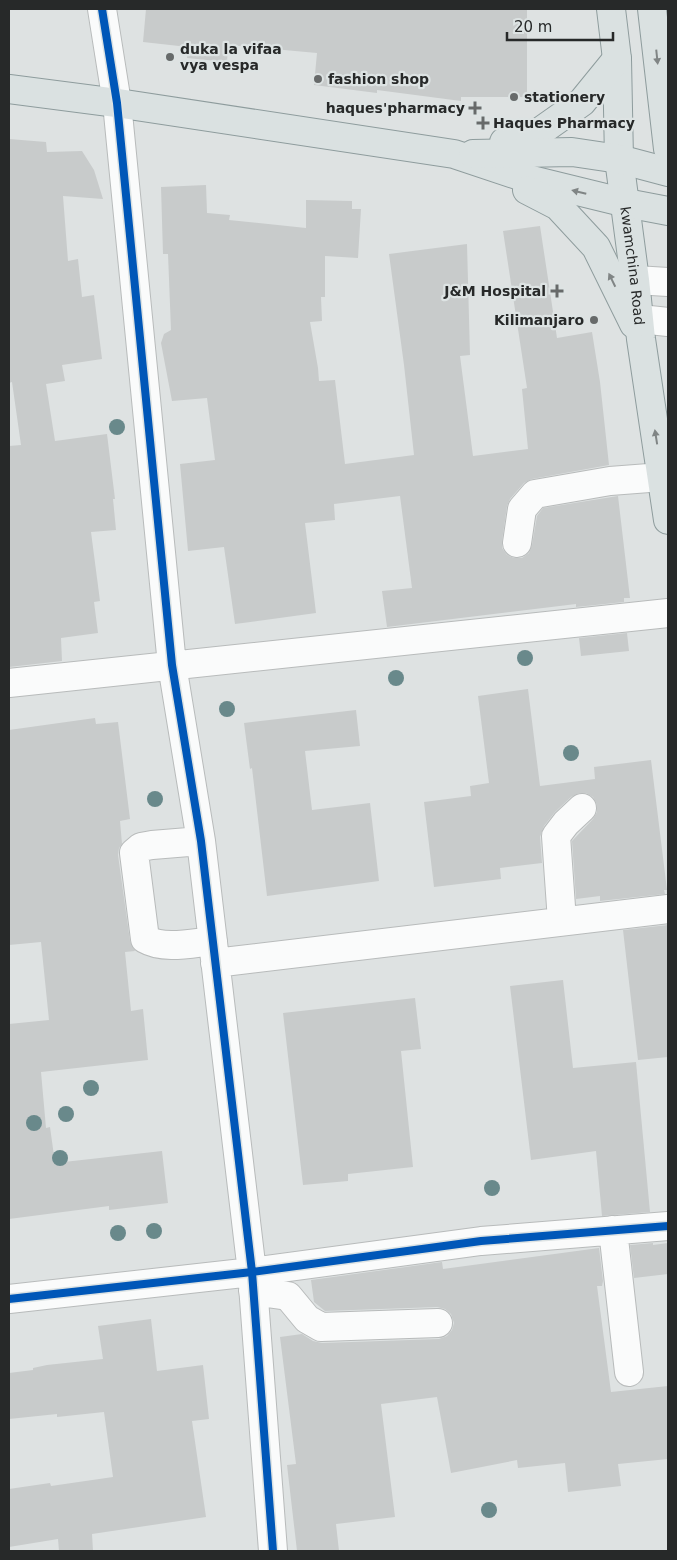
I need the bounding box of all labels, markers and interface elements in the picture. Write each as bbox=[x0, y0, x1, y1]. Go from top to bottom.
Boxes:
scale bar bbox=[507, 10, 613, 42]
text: 20 m bbox=[514, 18, 552, 36]
place label: duka la vifaa vya vespa bbox=[180, 41, 282, 73]
one-way arrow bbox=[654, 50, 662, 66]
marker: duka la vifaa vya vespa bbox=[164, 51, 176, 63]
place label: fashion shop bbox=[328, 71, 429, 87]
marker: fashion shop bbox=[312, 73, 324, 85]
place label: stationery bbox=[524, 89, 605, 105]
marker: stationery bbox=[508, 91, 520, 103]
place label: haques'pharmacy bbox=[326, 100, 465, 116]
marker: haques'pharmacy bbox=[469, 102, 481, 114]
place label: Haques Pharmacy bbox=[493, 115, 635, 131]
marker: Haques Pharmacy bbox=[477, 117, 489, 129]
one-way arrow bbox=[571, 187, 586, 195]
street label: kwamchina Road bbox=[617, 205, 648, 326]
one-way arrow bbox=[608, 272, 616, 287]
place label: J&M Hospital bbox=[443, 283, 546, 299]
marker: J&M Hospital bbox=[550, 284, 564, 298]
place label: Kilimanjaro bbox=[494, 312, 584, 328]
marker: Kilimanjaro bbox=[588, 314, 600, 326]
one-way arrow bbox=[651, 429, 659, 445]

